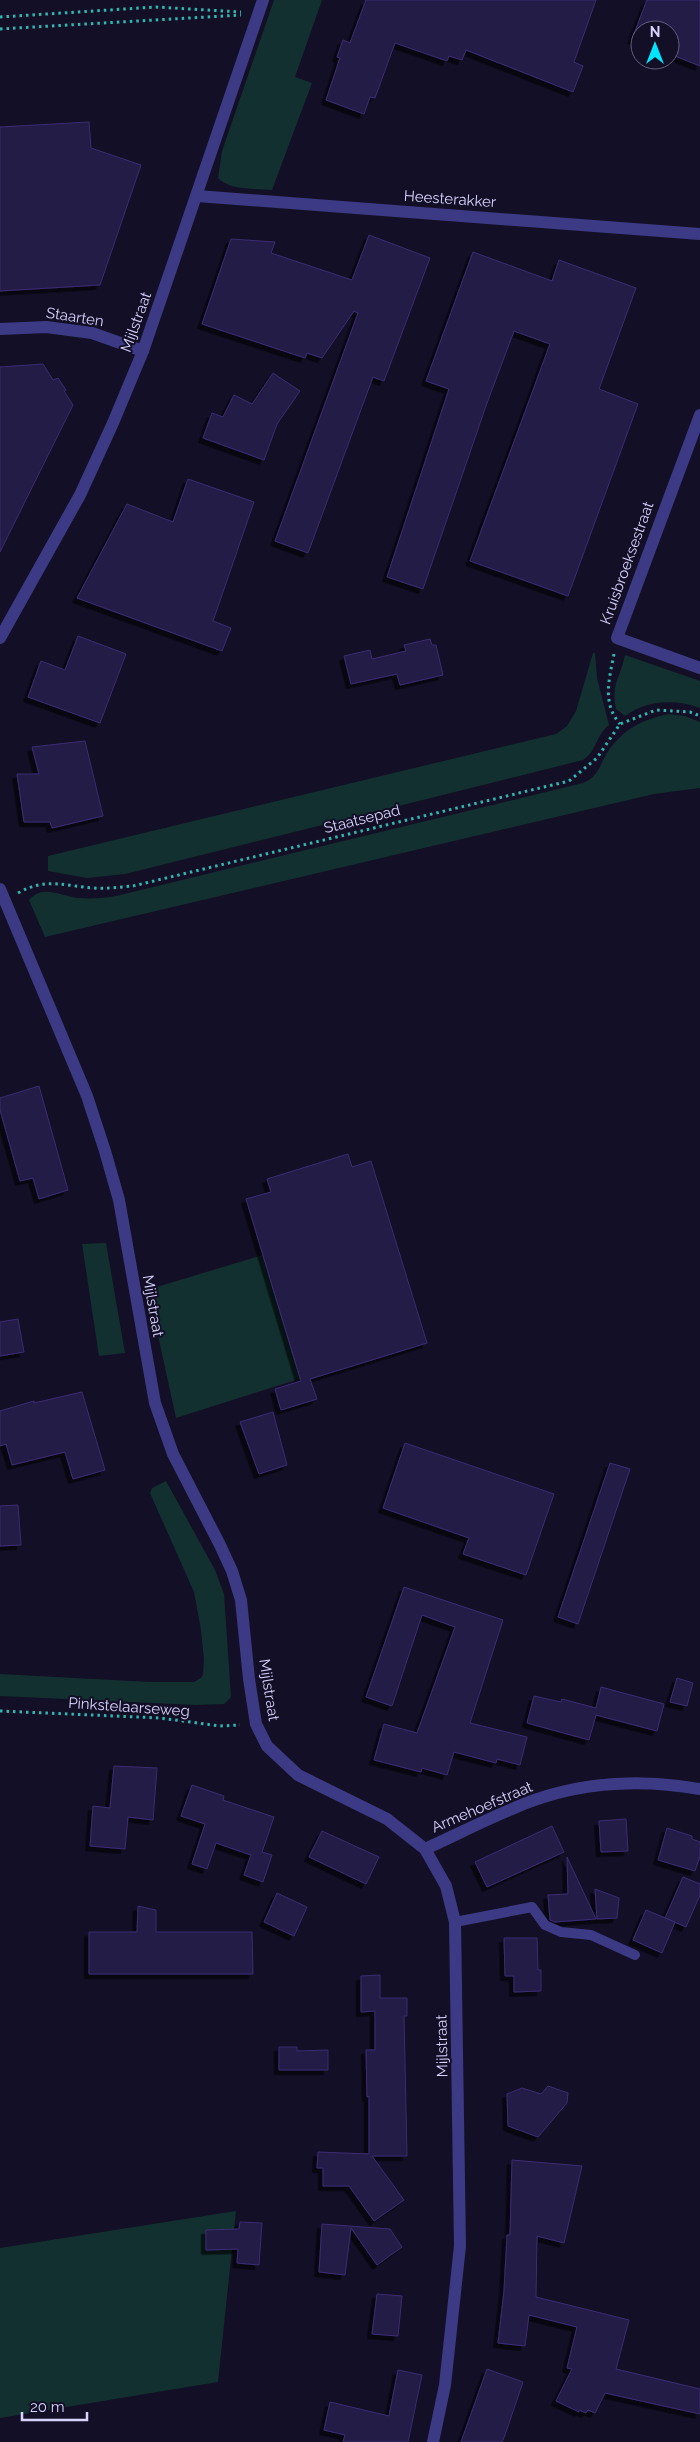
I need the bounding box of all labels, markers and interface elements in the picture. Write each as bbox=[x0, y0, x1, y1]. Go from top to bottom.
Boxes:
north arrow bbox=[630, 20, 680, 70]
text: N bbox=[650, 24, 660, 40]
street label: Heesterakker bbox=[403, 187, 497, 211]
street label: Mijlstraat bbox=[117, 289, 155, 355]
street label: Staarten bbox=[45, 304, 105, 330]
street label: Kruisbroeksestraat bbox=[596, 499, 658, 627]
street label: Staatsepad bbox=[322, 801, 402, 837]
street label: Mijlstraat bbox=[139, 1274, 167, 1338]
street label: Mijlstraat bbox=[255, 1658, 283, 1722]
street label: Pinkstelaarseweg bbox=[68, 1694, 190, 1720]
street label: Armehoefstraat bbox=[429, 1778, 535, 1836]
street label: Mijlstraat bbox=[432, 2014, 452, 2078]
scale bar bbox=[22, 2390, 88, 2422]
text: 20 m bbox=[30, 2398, 65, 2416]

